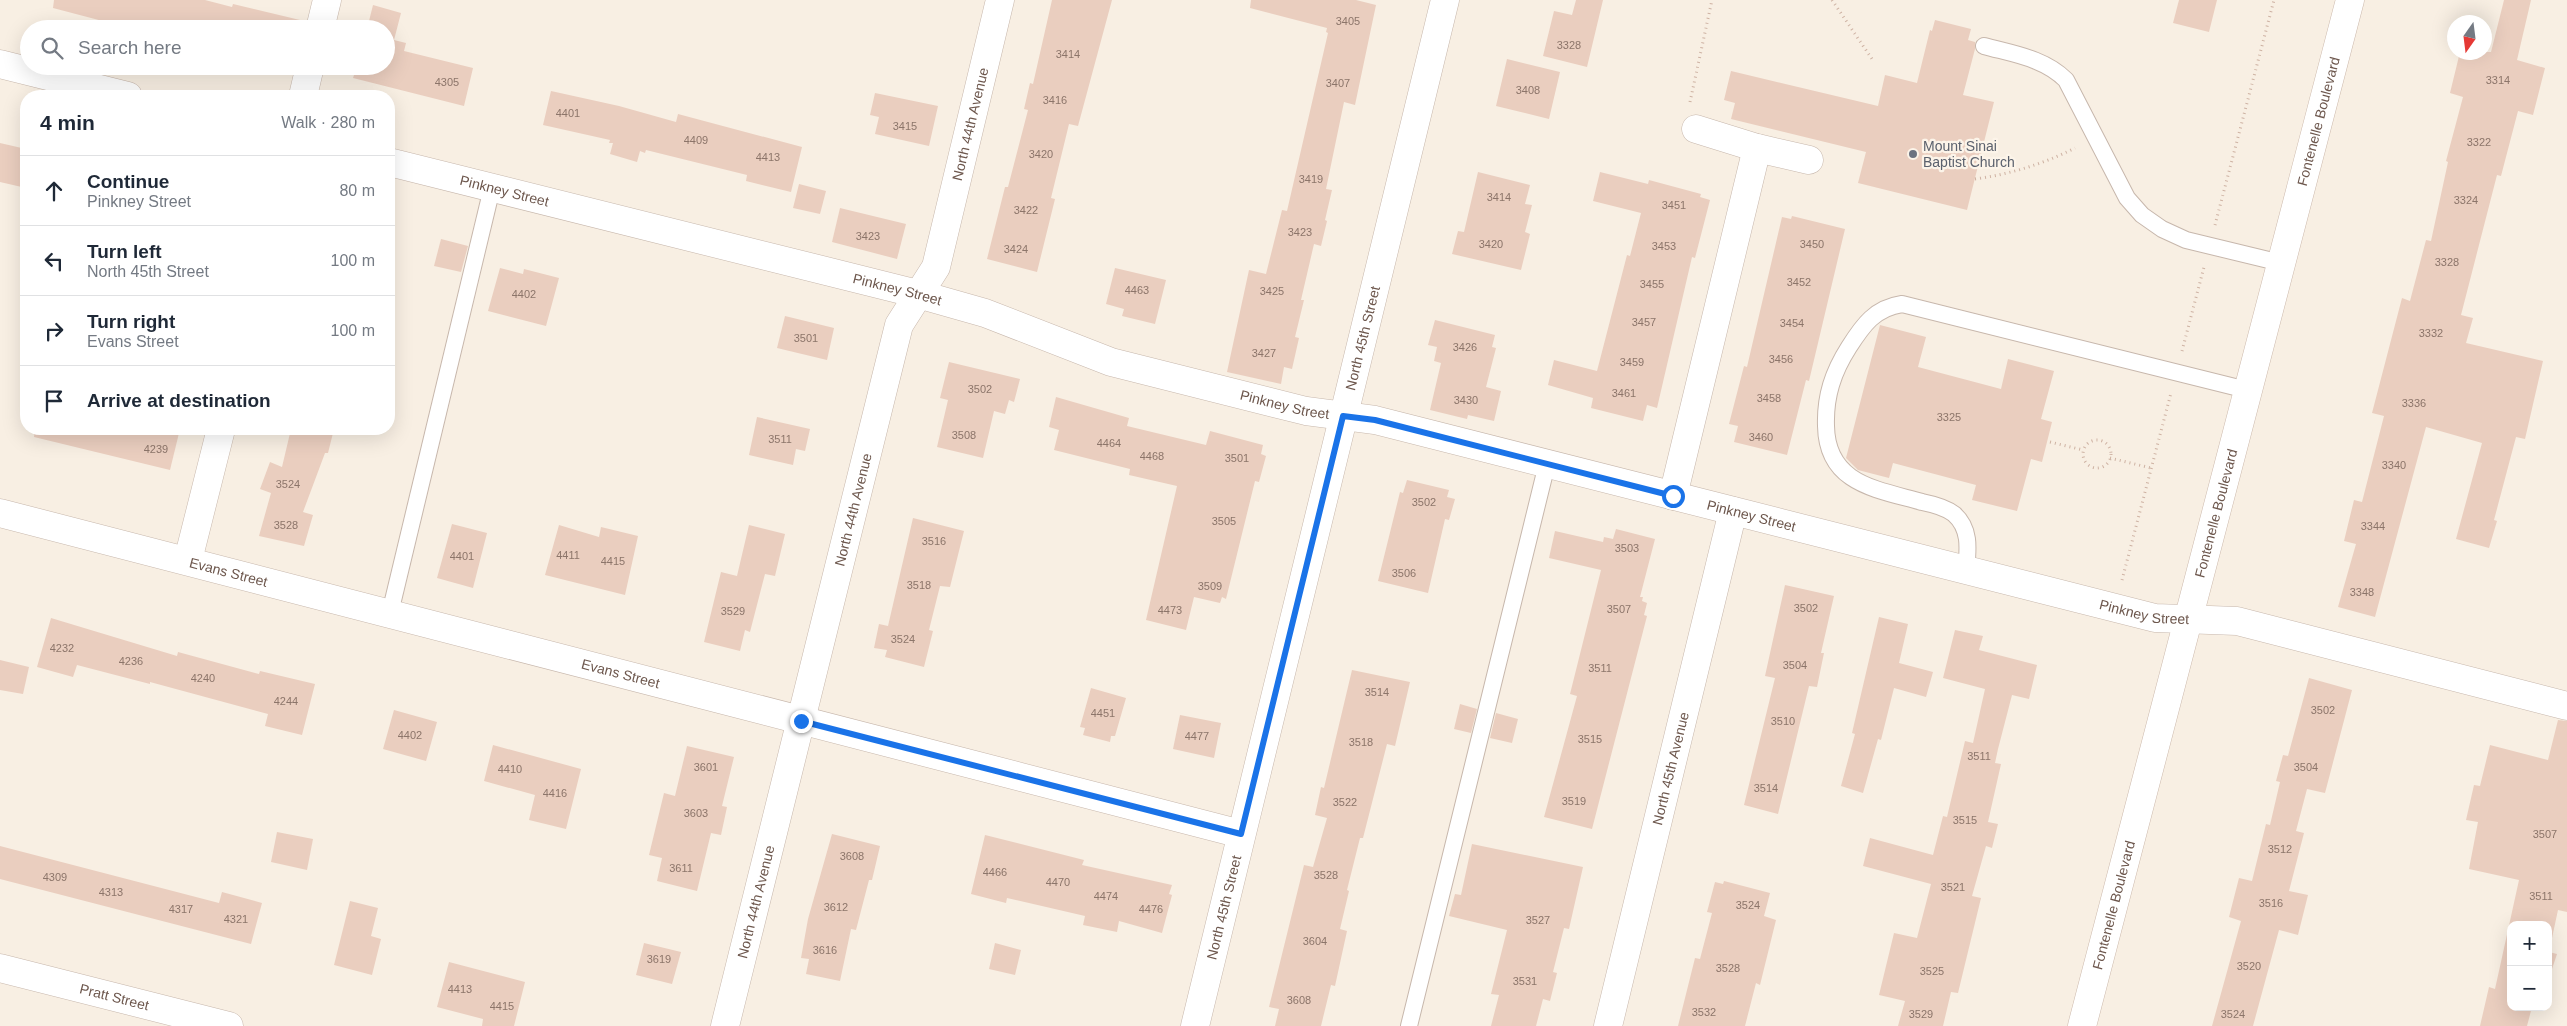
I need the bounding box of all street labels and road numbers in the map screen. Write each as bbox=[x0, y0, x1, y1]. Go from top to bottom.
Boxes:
street label: Fontenelle Boulevard bbox=[2294, 55, 2343, 187]
street label: North 44th Avenue bbox=[949, 66, 992, 182]
street label: Pinkney Street bbox=[458, 172, 551, 210]
street label: Pinkney Street bbox=[851, 270, 944, 308]
street label: North 45th Street bbox=[1342, 284, 1383, 392]
street label: Pinkney Street bbox=[1238, 387, 1330, 422]
street label: Fontenelle Boulevard bbox=[2191, 447, 2240, 579]
street label: North 44th Avenue bbox=[831, 451, 875, 568]
street label: Pinkney Street bbox=[1705, 497, 1798, 535]
street label: Evans Street bbox=[188, 554, 269, 590]
street label: Pinkney Street bbox=[2098, 596, 2190, 627]
street label: Evans Street bbox=[580, 656, 662, 691]
street label: North 45th Avenue bbox=[1649, 710, 1692, 827]
street label: Fontenelle Boulevard bbox=[2089, 839, 2138, 971]
street label: North 44th Avenue bbox=[734, 843, 778, 960]
street label: North 45th Street bbox=[1203, 854, 1244, 961]
street label: Pratt Street bbox=[78, 981, 151, 1013]

